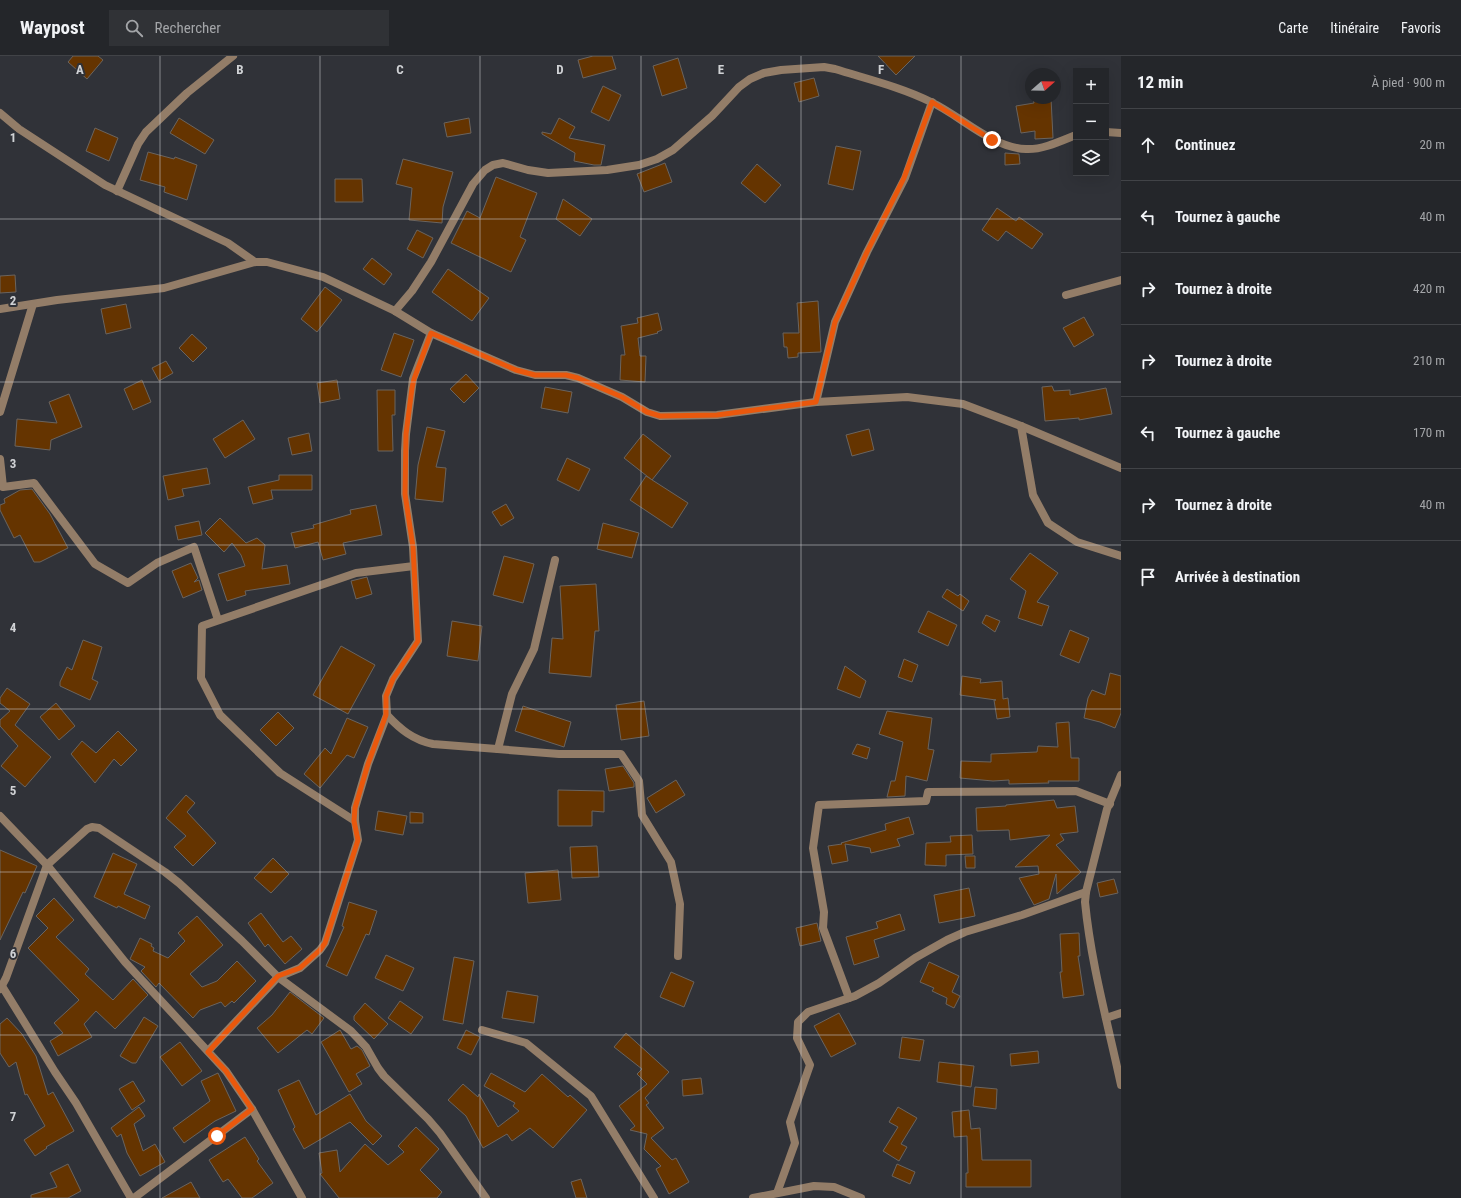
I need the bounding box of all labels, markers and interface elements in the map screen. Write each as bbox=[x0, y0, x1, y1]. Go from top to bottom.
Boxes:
search box bbox=[109, 10, 389, 46]
text: Waypost bbox=[20, 16, 85, 39]
icon: search bbox=[123, 17, 145, 39]
text: Rechercher bbox=[155, 19, 221, 37]
text: Carte bbox=[1278, 20, 1308, 36]
text: Itinéraire bbox=[1330, 20, 1379, 36]
text: Favoris bbox=[1401, 20, 1441, 36]
text: A bbox=[76, 62, 84, 77]
text: B bbox=[236, 62, 244, 77]
text: C bbox=[396, 62, 404, 77]
text: D bbox=[556, 62, 564, 77]
text: E bbox=[718, 62, 725, 77]
text: F bbox=[878, 62, 884, 77]
north arrow bbox=[1025, 68, 1061, 104]
map controls bbox=[1073, 68, 1109, 176]
button: + bbox=[1073, 68, 1109, 104]
text: 12 min bbox=[1137, 72, 1183, 92]
text: À pied · 900 m bbox=[1371, 75, 1445, 90]
button: − bbox=[1073, 104, 1109, 140]
text: 1 bbox=[10, 130, 16, 145]
route end bbox=[983, 131, 1001, 149]
icon: ahead bbox=[1137, 134, 1159, 156]
text: Continuez bbox=[1175, 136, 1236, 154]
text: 20 m bbox=[1419, 137, 1445, 152]
button: layers bbox=[1073, 140, 1109, 176]
icon: left bbox=[1137, 206, 1159, 228]
text: Tournez à gauche bbox=[1175, 208, 1280, 226]
text: 40 m bbox=[1419, 209, 1445, 224]
icon: right bbox=[1137, 278, 1159, 300]
text: Tournez à droite bbox=[1175, 280, 1272, 298]
text: 420 m bbox=[1413, 281, 1445, 296]
text: 2 bbox=[10, 293, 17, 308]
icon: right bbox=[1137, 350, 1159, 372]
text: Tournez à droite bbox=[1175, 352, 1272, 370]
text: 210 m bbox=[1413, 353, 1445, 368]
icon: left bbox=[1137, 422, 1159, 444]
text: Tournez à gauche bbox=[1175, 424, 1280, 442]
text: 170 m bbox=[1413, 425, 1445, 440]
text: 3 bbox=[10, 456, 16, 471]
icon: right bbox=[1137, 494, 1159, 516]
text: Tournez à droite bbox=[1175, 496, 1272, 514]
text: 40 m bbox=[1419, 497, 1445, 512]
icon: arrive bbox=[1137, 566, 1159, 588]
text: Arrivée à destination bbox=[1175, 568, 1300, 586]
text: 4 bbox=[10, 620, 17, 635]
text: 5 bbox=[10, 783, 17, 798]
text: 6 bbox=[10, 946, 17, 961]
text: 7 bbox=[10, 1109, 17, 1124]
route start bbox=[208, 1127, 226, 1145]

